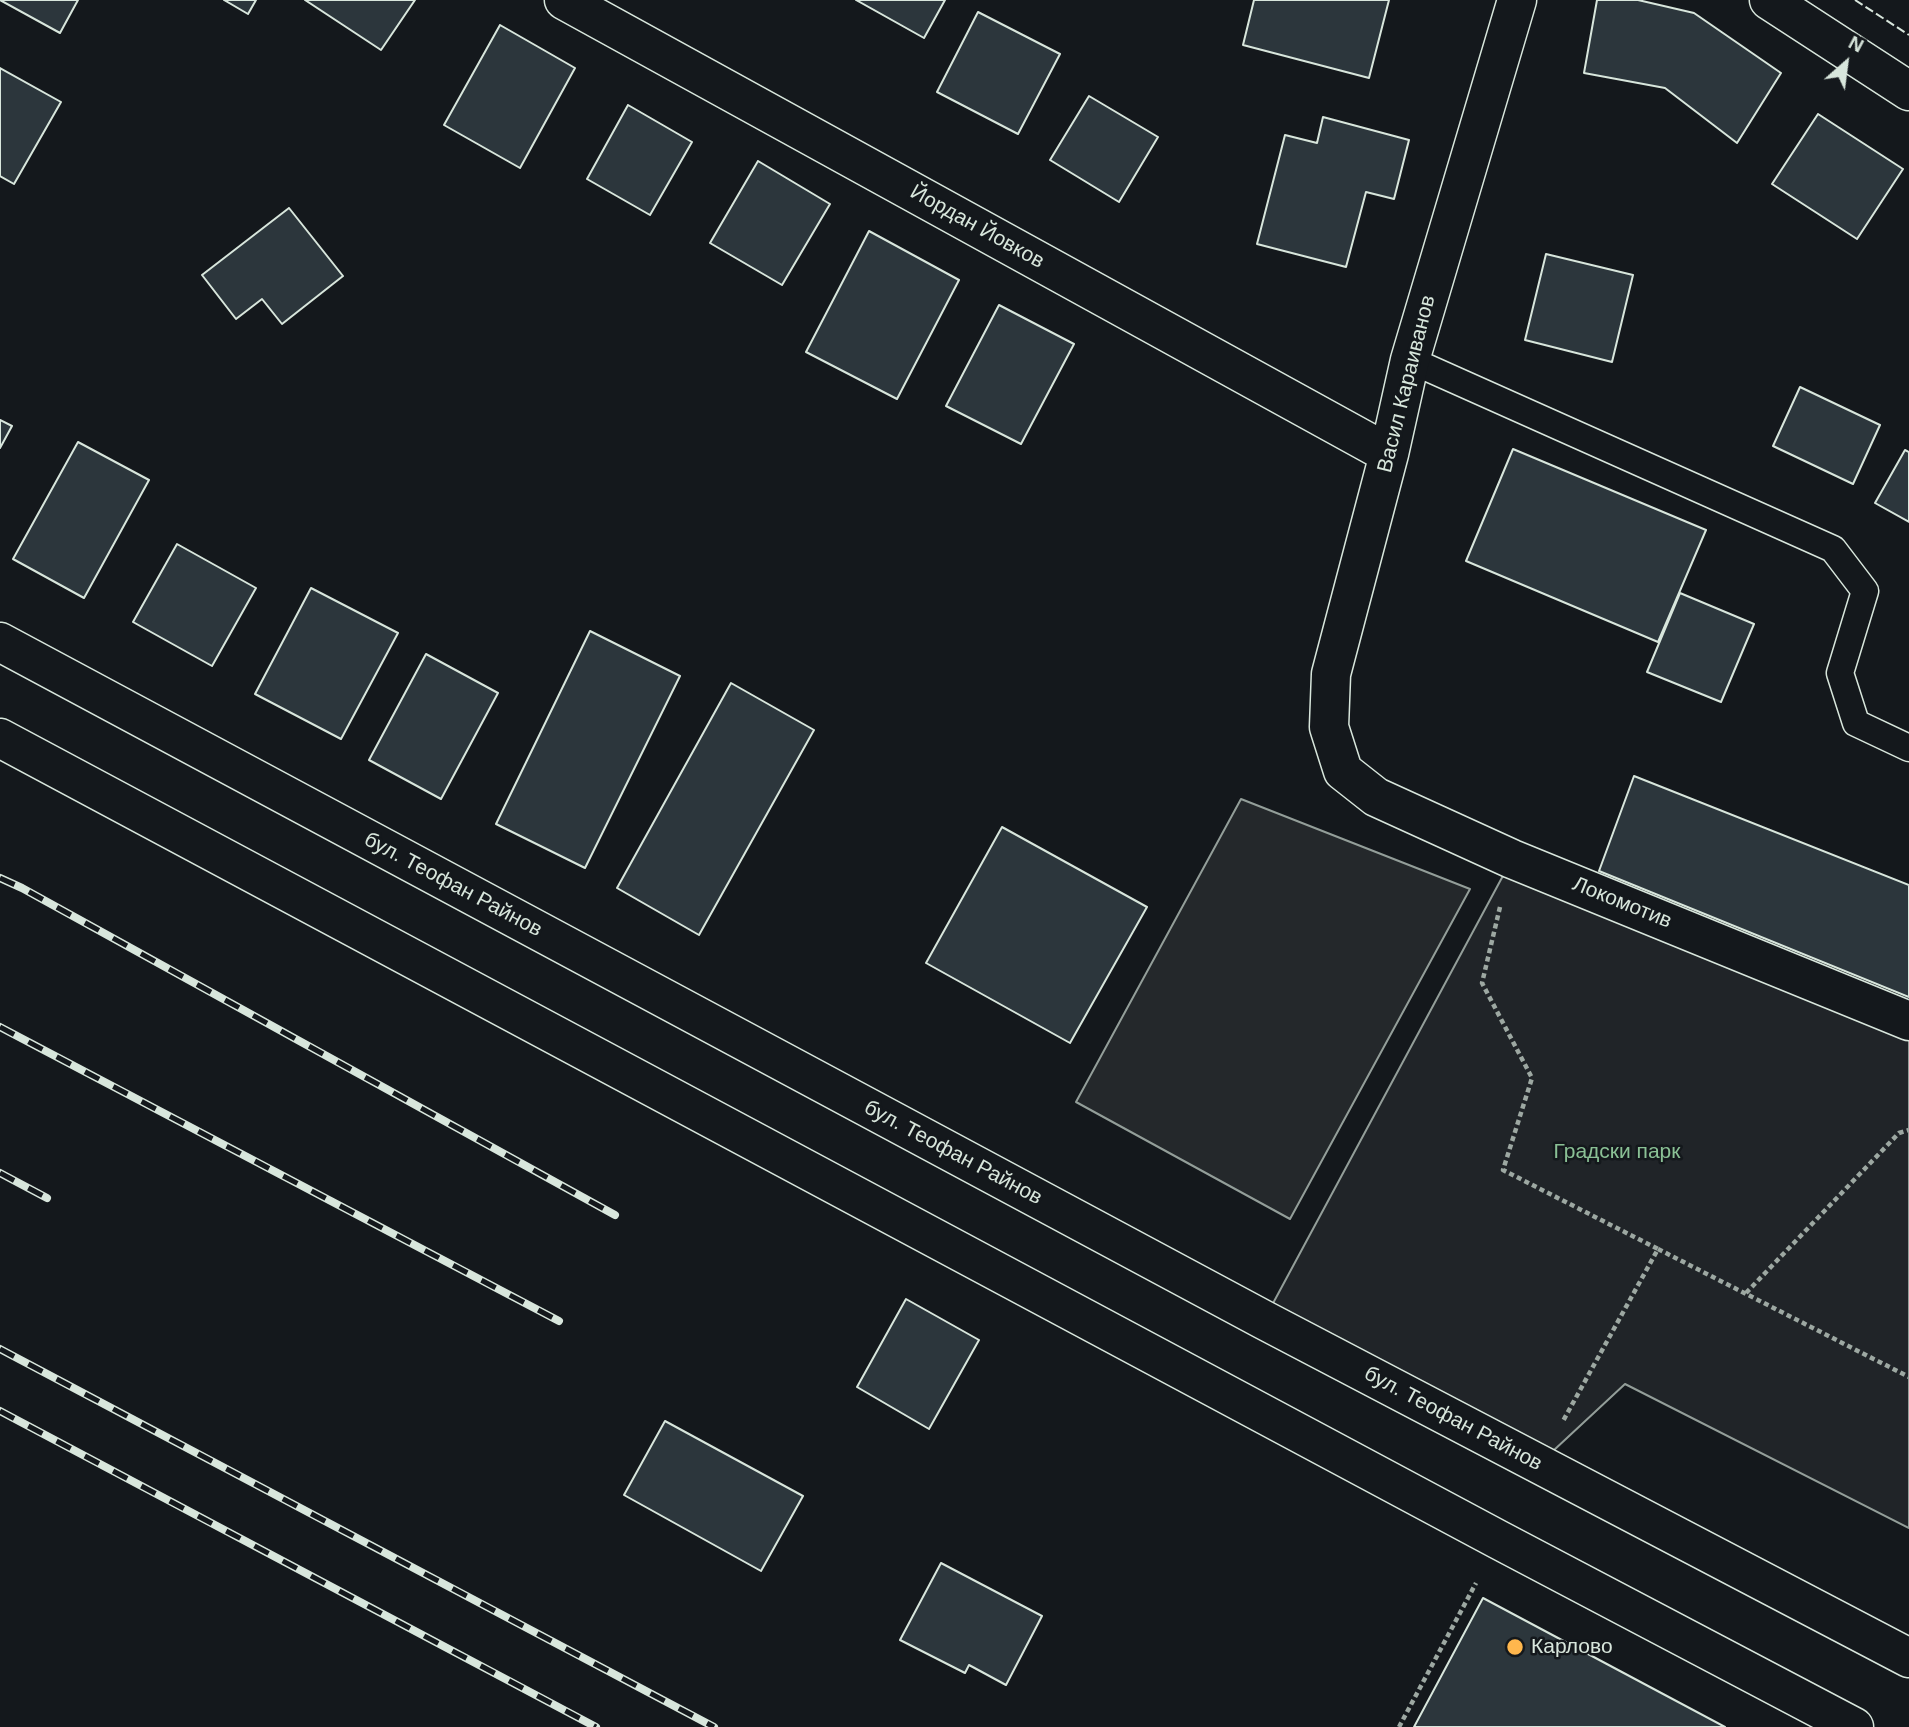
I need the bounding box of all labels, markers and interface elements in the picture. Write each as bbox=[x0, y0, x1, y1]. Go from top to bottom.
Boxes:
north arrow bbox=[1811, 28, 1881, 98]
text: N bbox=[1845, 32, 1867, 57]
street label: Йордан Йовков bbox=[906, 180, 1048, 274]
street label: Васил Караиванов bbox=[1373, 293, 1441, 475]
street label: бул. Теофан Райнов bbox=[360, 827, 546, 943]
street label: Локомотив bbox=[1569, 872, 1675, 934]
street label: бул. Теофан Райнов bbox=[860, 1095, 1046, 1211]
park label: Градски парк bbox=[1554, 1139, 1680, 1165]
street label: бул. Теофан Райнов bbox=[1360, 1361, 1546, 1477]
place label: Карлово bbox=[1531, 1634, 1613, 1660]
marker: Карлово bbox=[1505, 1637, 1525, 1657]

